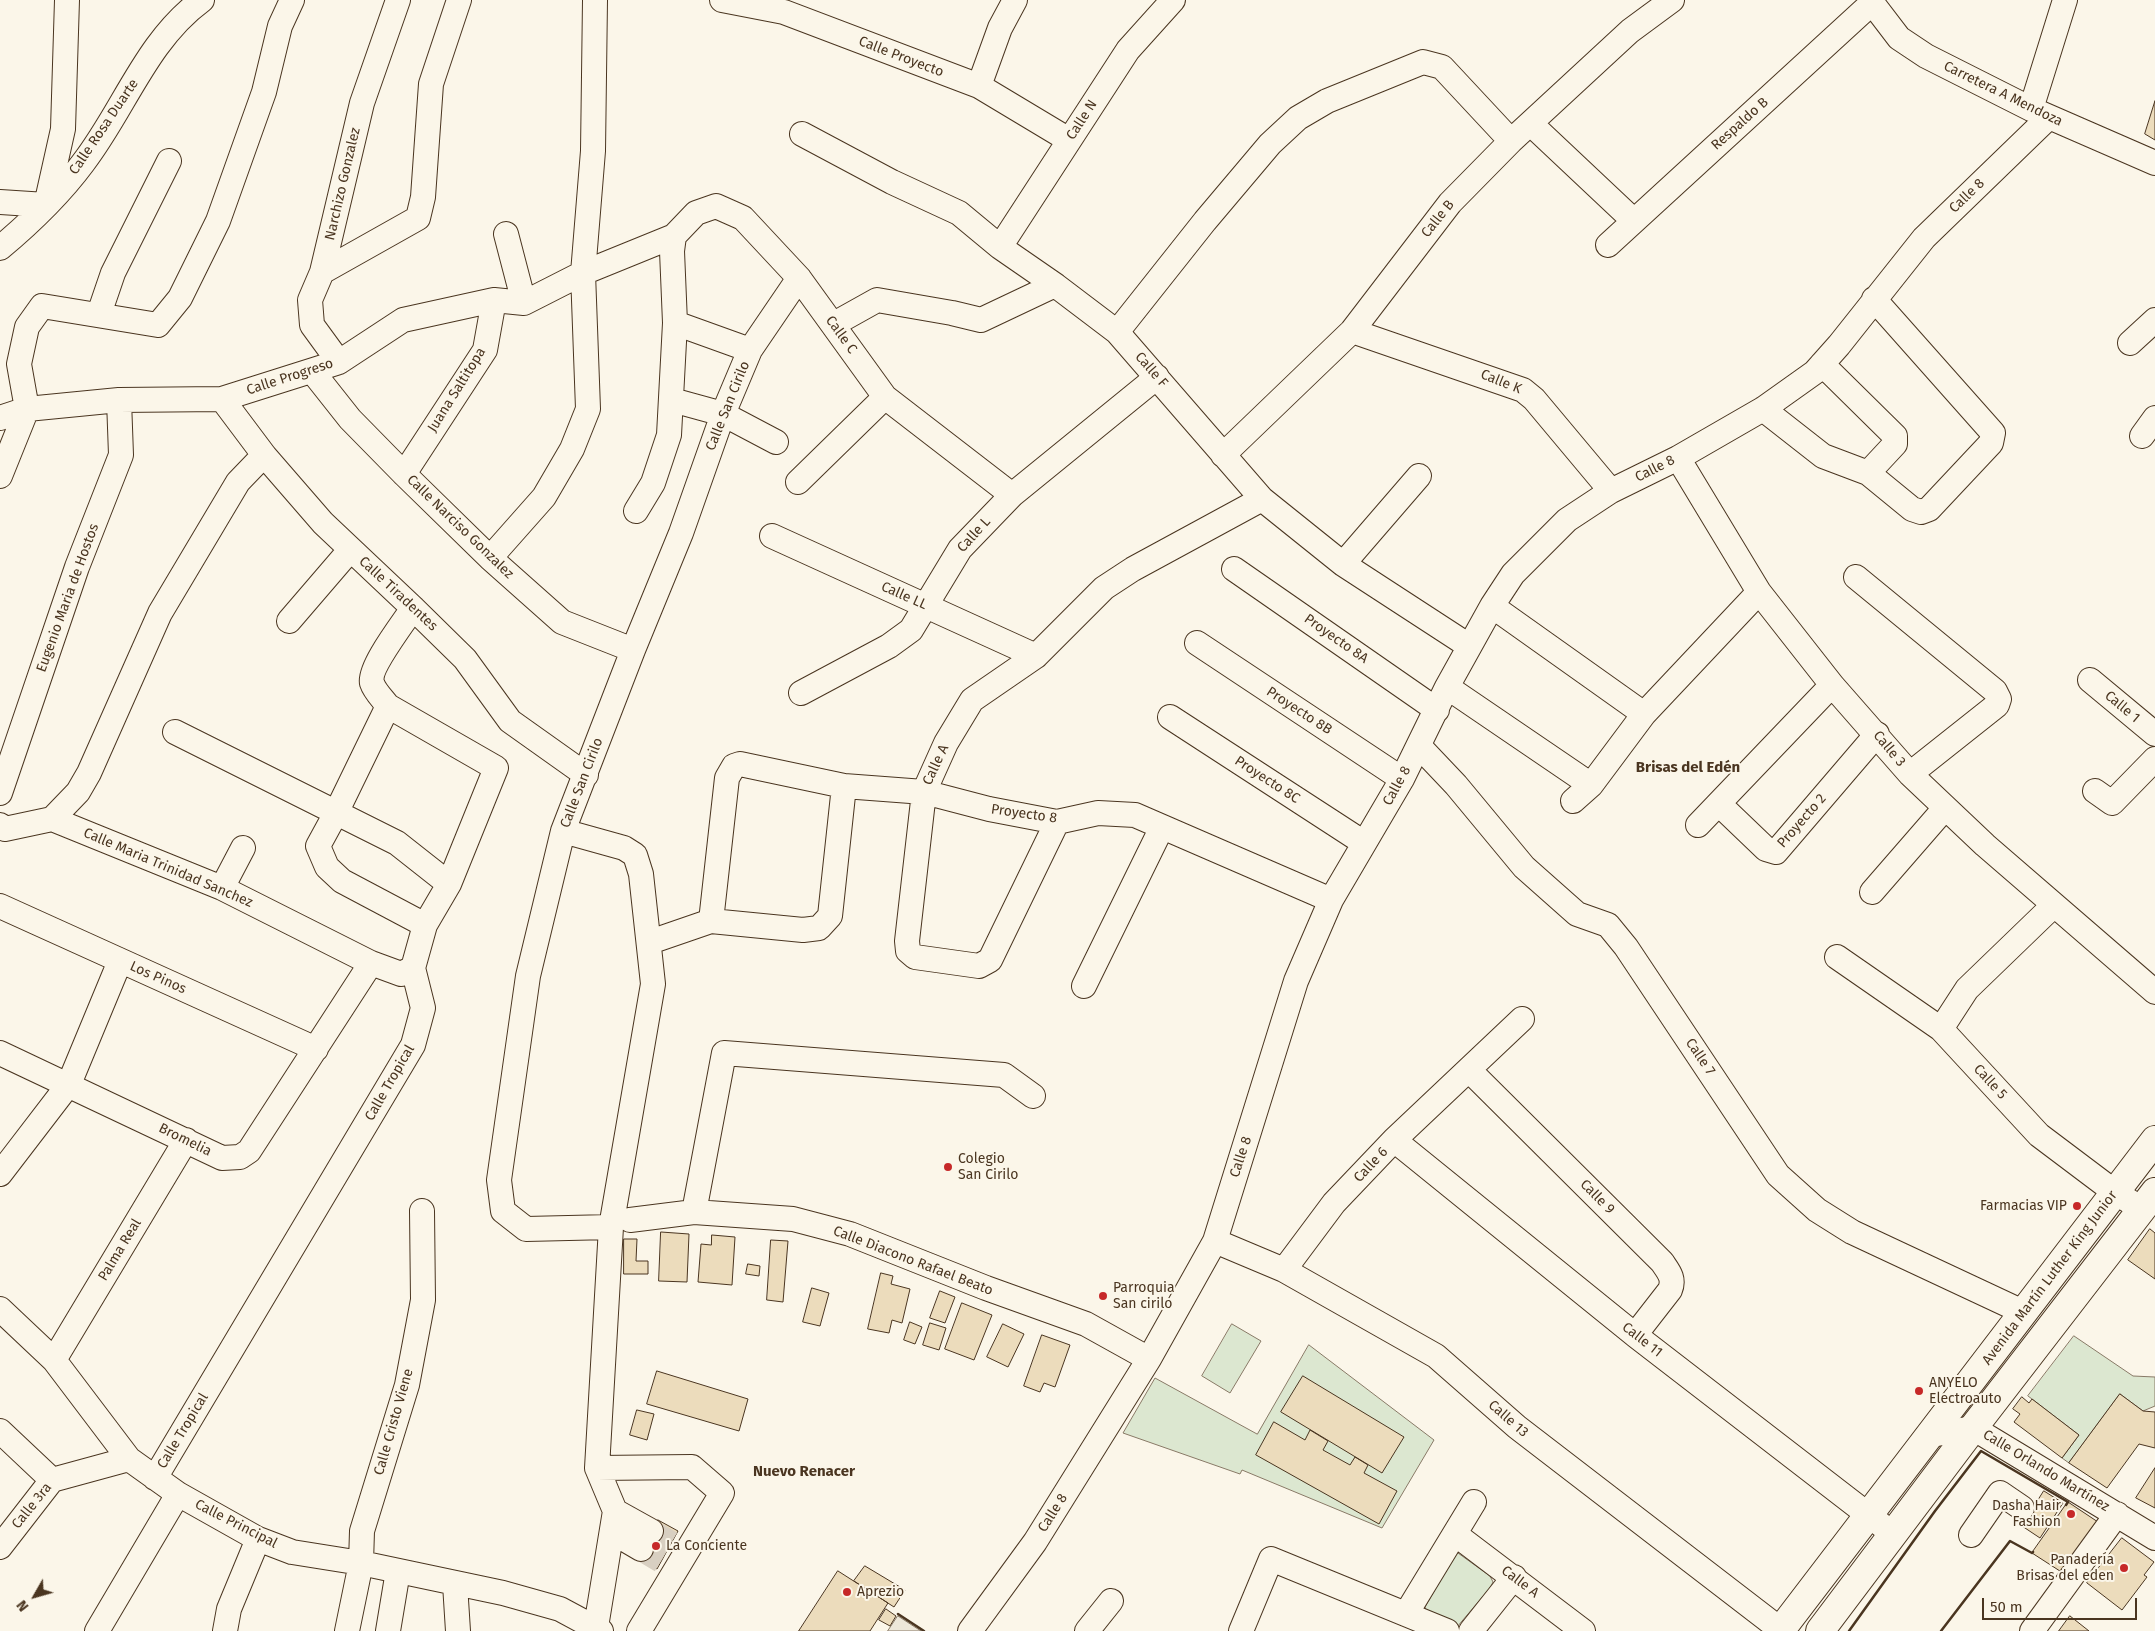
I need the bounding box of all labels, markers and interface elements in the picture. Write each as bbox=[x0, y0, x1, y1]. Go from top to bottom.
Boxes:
street label: Calle Proyecto bbox=[856, 33, 946, 81]
street label: Carretera A Mendoza bbox=[1941, 58, 2065, 130]
street label: Calle Rosa Duarte bbox=[66, 76, 142, 178]
street label: Respaldo B bbox=[1708, 94, 1772, 154]
street label: Calle N bbox=[1063, 97, 1101, 143]
street label: Narchizo Gonzalez bbox=[322, 126, 364, 242]
street label: Calle 8 bbox=[1946, 175, 1988, 217]
street label: Calle B bbox=[1418, 197, 1458, 241]
street label: Calle C bbox=[822, 313, 860, 357]
street label: Juana Saltitopa bbox=[424, 345, 490, 435]
street label: Calle F bbox=[1131, 349, 1171, 391]
street label: Calle Progreso bbox=[244, 355, 336, 399]
street label: Calle San Cirilo bbox=[702, 359, 754, 453]
street label: Calle K bbox=[1478, 366, 1524, 398]
street label: Calle 8 bbox=[1632, 452, 1678, 486]
street label: Calle Narciso Gonzalez bbox=[403, 472, 517, 582]
street label: Calle L bbox=[954, 514, 994, 556]
street label: Eugenio Maria de Hostos bbox=[33, 521, 103, 675]
street label: Calle Tiradentes bbox=[355, 553, 441, 635]
street label: Calle LL bbox=[878, 578, 930, 614]
street label: Proyecto 8A bbox=[1301, 611, 1371, 667]
street label: Proyecto 8B bbox=[1263, 684, 1335, 738]
street label: Calle 1 bbox=[2101, 687, 2143, 727]
street label: Calle 3 bbox=[1869, 728, 1909, 770]
street label: Calle San Cirilo bbox=[557, 736, 607, 830]
street label: Calle A bbox=[919, 742, 953, 788]
street label: Proyecto 8C bbox=[1231, 753, 1303, 807]
district label: Brisas del Edén bbox=[1636, 759, 1740, 777]
street label: Calle 8 bbox=[1379, 763, 1415, 809]
street label: Proyecto 2 bbox=[1774, 791, 1830, 851]
street label: Proyecto 8 bbox=[990, 801, 1058, 827]
street label: Calle Maria Trinidad Sanchez bbox=[81, 825, 255, 911]
street label: Los Pinos bbox=[127, 958, 189, 998]
street label: Calle 7 bbox=[1682, 1035, 1718, 1079]
street label: Calle Tropical bbox=[361, 1042, 419, 1124]
street label: Calle 5 bbox=[1970, 1061, 2010, 1103]
street label: Bromelia bbox=[156, 1120, 214, 1160]
street label: Calle 8 bbox=[1226, 1134, 1256, 1180]
street label: Calle 6 bbox=[1350, 1144, 1392, 1186]
place label: Colegio San Cirilo bbox=[958, 1151, 1019, 1184]
marker: Colegio San Cirilo bbox=[942, 1161, 954, 1173]
street label: Calle 9 bbox=[1576, 1176, 1618, 1218]
street label: Avenida Martín Luther King Junior bbox=[1979, 1188, 2121, 1368]
place label: Farmacias VIP bbox=[1980, 1198, 2067, 1214]
marker: Farmacias VIP bbox=[2071, 1200, 2083, 1212]
street label: Palma Real bbox=[95, 1216, 145, 1284]
street label: Calle Diacono Rafael Beato bbox=[831, 1223, 995, 1299]
place label: Parroquia San cirilo bbox=[1113, 1280, 1175, 1312]
marker: Parroquia San cirilo bbox=[1097, 1290, 1109, 1302]
street label: Calle 11 bbox=[1618, 1319, 1666, 1361]
street label: Calle Cristo Viene bbox=[371, 1367, 417, 1477]
place label: ANYELO Electroauto bbox=[1929, 1375, 2002, 1408]
marker: ANYELO Electroauto bbox=[1913, 1385, 1925, 1397]
street label: Calle Tropical bbox=[154, 1390, 212, 1472]
street label: Calle 13 bbox=[1484, 1397, 1532, 1441]
street label: Calle Orlando Martínez bbox=[1980, 1427, 2112, 1515]
district label: Nuevo Renacer bbox=[753, 1463, 855, 1481]
street label: Calle 3ra bbox=[8, 1480, 56, 1532]
street label: Calle 8 bbox=[1035, 1491, 1071, 1535]
street label: Calle Principal bbox=[192, 1496, 280, 1552]
place label: Dasha Hair Fashion bbox=[1992, 1498, 2061, 1530]
marker: Dasha Hair Fashion bbox=[2065, 1508, 2077, 1520]
place label: La Conciente bbox=[666, 1538, 747, 1554]
marker: La Conciente bbox=[650, 1540, 662, 1552]
place label: Panadería Brisas del eden bbox=[2016, 1552, 2114, 1584]
street label: Calle A bbox=[1498, 1562, 1542, 1602]
marker: Panadería Brisas del eden bbox=[2118, 1562, 2130, 1574]
north arrow bbox=[10, 1571, 60, 1621]
place label: Aprezio bbox=[857, 1584, 904, 1600]
marker: Aprezio bbox=[841, 1586, 853, 1598]
scale bar bbox=[1985, 1588, 2140, 1620]
text: N bbox=[13, 1597, 32, 1614]
text: 50 m bbox=[1990, 1598, 2023, 1616]

